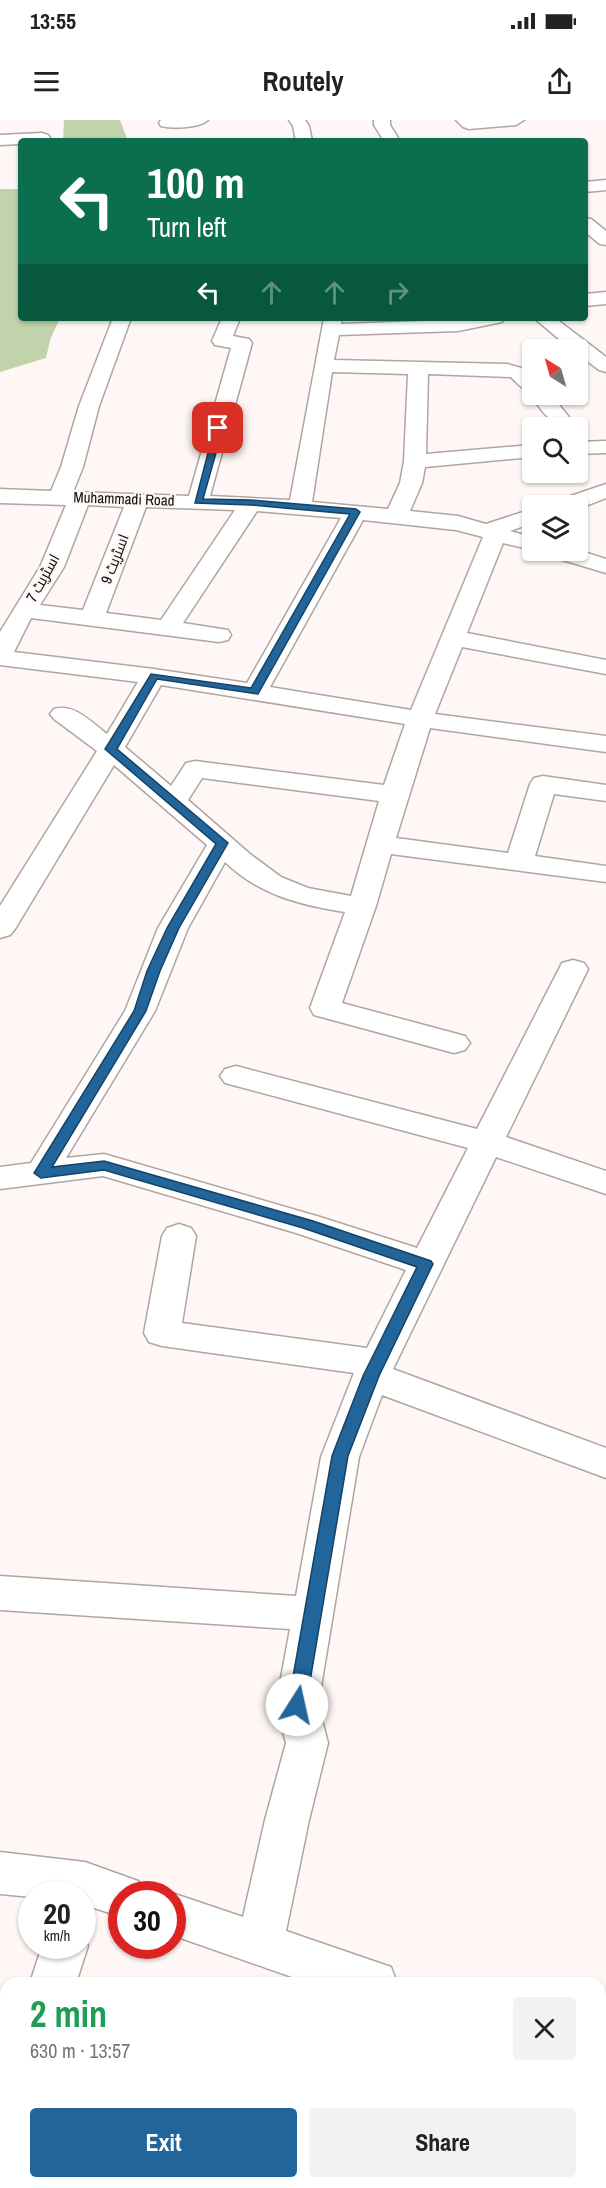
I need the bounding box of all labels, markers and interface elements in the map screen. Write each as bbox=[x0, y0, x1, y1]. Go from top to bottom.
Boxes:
text: 13:55 bbox=[30, 6, 76, 36]
text: Routely bbox=[262, 63, 344, 99]
icon: menu bbox=[30, 65, 63, 98]
icon: share bbox=[543, 65, 576, 98]
text: 100 m bbox=[147, 155, 245, 211]
icon: left bbox=[48, 162, 126, 240]
text: Turn left bbox=[147, 209, 226, 245]
icon: left bbox=[192, 276, 225, 309]
icon: ahead bbox=[255, 276, 288, 309]
icon: ahead bbox=[318, 276, 351, 309]
icon: right bbox=[381, 276, 414, 309]
north arrow bbox=[522, 339, 588, 405]
map controls bbox=[522, 339, 588, 561]
pin bbox=[192, 402, 243, 453]
icon: arrive bbox=[201, 411, 234, 444]
button: search bbox=[522, 417, 588, 483]
street label: Muhammadi Road bbox=[73, 486, 175, 511]
button: layers bbox=[522, 495, 588, 561]
street label: اسٹریٹ 9 bbox=[95, 531, 134, 587]
street label: اسٹریٹ 7 bbox=[21, 550, 64, 606]
position arrow bbox=[265, 1673, 329, 1737]
speed limit sign: 30 bbox=[108, 1881, 186, 1959]
text: 20 bbox=[43, 1893, 71, 1933]
text: km/h bbox=[44, 1925, 70, 1946]
text: 2 min bbox=[30, 1990, 107, 2038]
button: close bbox=[513, 1997, 576, 2060]
text: 630 m · 13:57 bbox=[30, 2037, 130, 2064]
button: Exit bbox=[30, 2108, 297, 2177]
button: Share bbox=[309, 2108, 576, 2177]

